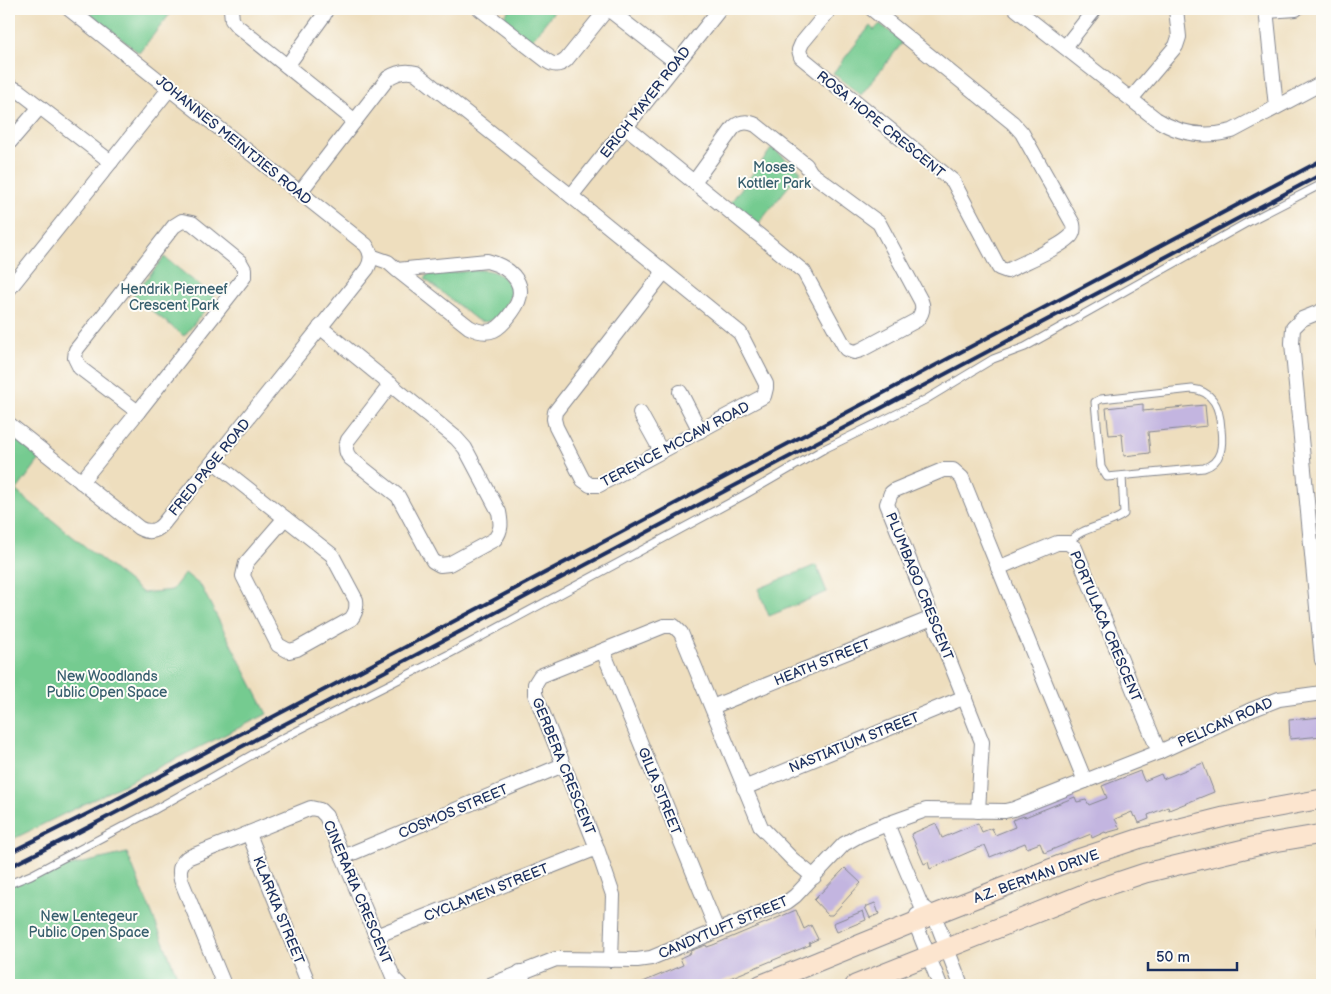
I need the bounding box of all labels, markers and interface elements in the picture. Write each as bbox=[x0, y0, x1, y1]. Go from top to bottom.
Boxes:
street label: ERICH MAYER ROAD bbox=[597, 43, 694, 161]
street label: ROSA HOPE CRESCENT bbox=[813, 67, 949, 182]
street label: JOHANNES MEINTJIES ROAD bbox=[152, 72, 315, 208]
park label: Moses Kottler Park bbox=[737, 159, 811, 192]
park label: Hendrik Pierneef Crescent Park bbox=[120, 281, 229, 314]
street label: TERENCE MCCAW ROAD bbox=[598, 398, 752, 491]
street label: FRED PAGE ROAD bbox=[165, 415, 254, 519]
street label: PLUMBAGO CRESCENT bbox=[882, 510, 957, 663]
street label: PORTULACA CRESCENT bbox=[1066, 548, 1145, 705]
street label: HEATH STREET bbox=[772, 635, 873, 689]
park label: New Woodlands Public Open Space bbox=[47, 668, 167, 701]
street label: PELICAN ROAD bbox=[1175, 694, 1275, 751]
street label: GERBERA CRESCENT bbox=[528, 695, 599, 838]
street label: NASTIATIUM STREET bbox=[786, 708, 922, 776]
street label: GILIA STREET bbox=[634, 745, 685, 838]
street label: COSMOS STREET bbox=[396, 781, 511, 842]
street label: CINERARIA CRESCENT bbox=[319, 818, 396, 967]
street label: A.Z. BERMAN DRIVE bbox=[971, 846, 1101, 907]
street label: KLARKIA STREET bbox=[249, 854, 308, 967]
street label: CYCLAMEN STREET bbox=[421, 859, 551, 925]
street label: CANDYTUFT STREET bbox=[656, 892, 791, 962]
park label: New Lentegeur Public Open Space bbox=[29, 908, 149, 941]
scale bar bbox=[1148, 939, 1237, 971]
text: 50 m bbox=[1156, 948, 1190, 967]

